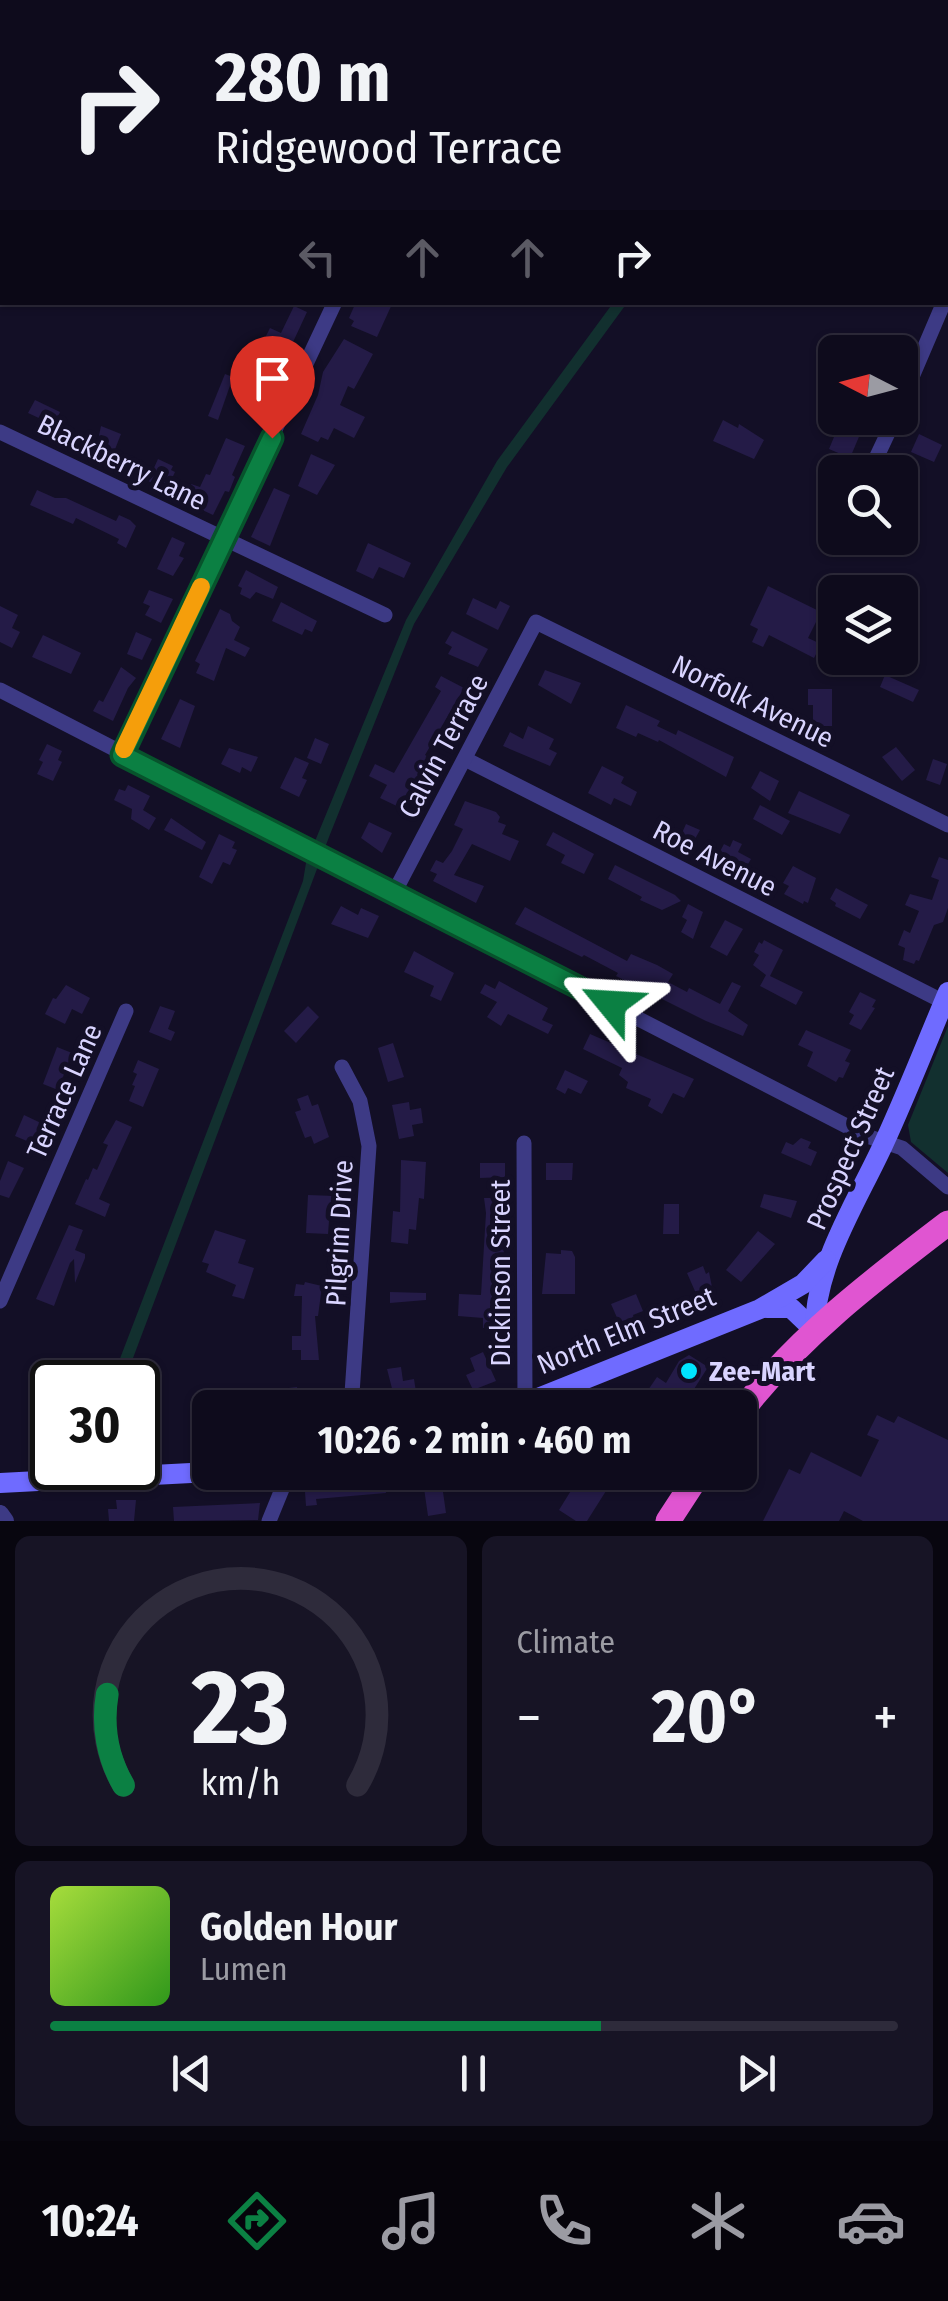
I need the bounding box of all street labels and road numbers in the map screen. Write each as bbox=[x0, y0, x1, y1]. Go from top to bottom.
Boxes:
street label: Blackberry Lane bbox=[32, 407, 211, 517]
street label: Norfolk Avenue bbox=[667, 648, 839, 755]
street label: Calvin Terrace bbox=[392, 669, 495, 824]
street label: Roe Avenue bbox=[648, 813, 782, 904]
street label: Terrace Lane bbox=[20, 1019, 109, 1164]
street label: Prospect Street bbox=[800, 1061, 901, 1235]
street label: Pilgrim Drive bbox=[319, 1159, 360, 1307]
street label: Dickinson Street bbox=[484, 1179, 517, 1367]
street label: North Elm Street bbox=[532, 1279, 721, 1381]

